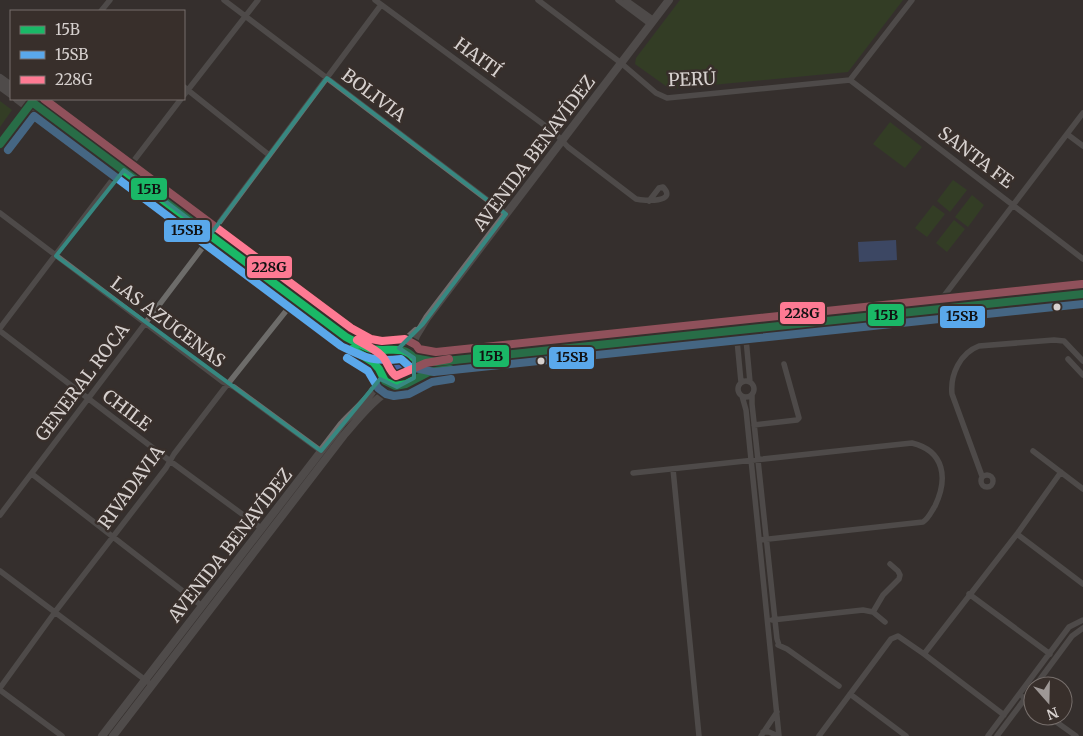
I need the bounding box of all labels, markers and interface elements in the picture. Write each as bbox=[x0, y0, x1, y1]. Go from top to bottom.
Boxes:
legend bbox=[10, 10, 185, 100]
text: 15B bbox=[55, 20, 80, 39]
street label: HAITÍ bbox=[450, 32, 506, 82]
text: 15SB bbox=[55, 45, 88, 64]
street label: BOLIVIA bbox=[337, 63, 411, 127]
street label: PERÚ bbox=[668, 67, 717, 91]
text: 228G bbox=[55, 70, 92, 89]
street label: AVENIDA BENAVÍDEZ bbox=[467, 71, 600, 236]
street label: SANTA FE bbox=[934, 121, 1019, 193]
line badge: 15B bbox=[130, 177, 168, 201]
text: 15B bbox=[137, 180, 161, 198]
line badge: 15SB bbox=[163, 219, 211, 243]
text: 15SB bbox=[171, 221, 203, 239]
line badge: 228G bbox=[246, 255, 293, 279]
text: 228G bbox=[251, 258, 287, 276]
street label: LAS AZUCENAS bbox=[106, 271, 230, 373]
line badge: 228G bbox=[779, 301, 826, 325]
unlabelled marker bbox=[1052, 302, 1062, 312]
line badge: 15B bbox=[867, 303, 905, 327]
text: 228G bbox=[784, 304, 820, 322]
line badge: 15SB bbox=[939, 305, 986, 329]
text: 15B bbox=[874, 306, 898, 324]
text: 15SB bbox=[946, 307, 978, 325]
street label: GENERAL ROCA bbox=[30, 318, 134, 445]
line badge: 15B bbox=[472, 344, 510, 368]
line badge: 15SB bbox=[548, 346, 595, 370]
text: 15B bbox=[479, 347, 503, 365]
text: 15SB bbox=[556, 348, 588, 366]
unlabelled marker bbox=[536, 356, 546, 366]
street label: CHILE bbox=[98, 384, 156, 436]
street label: RIVADAVIA bbox=[93, 440, 169, 533]
street label: AVENIDA BENAVÍDEZ bbox=[162, 464, 297, 627]
north arrow bbox=[1023, 676, 1073, 726]
text: N bbox=[1044, 703, 1061, 724]

